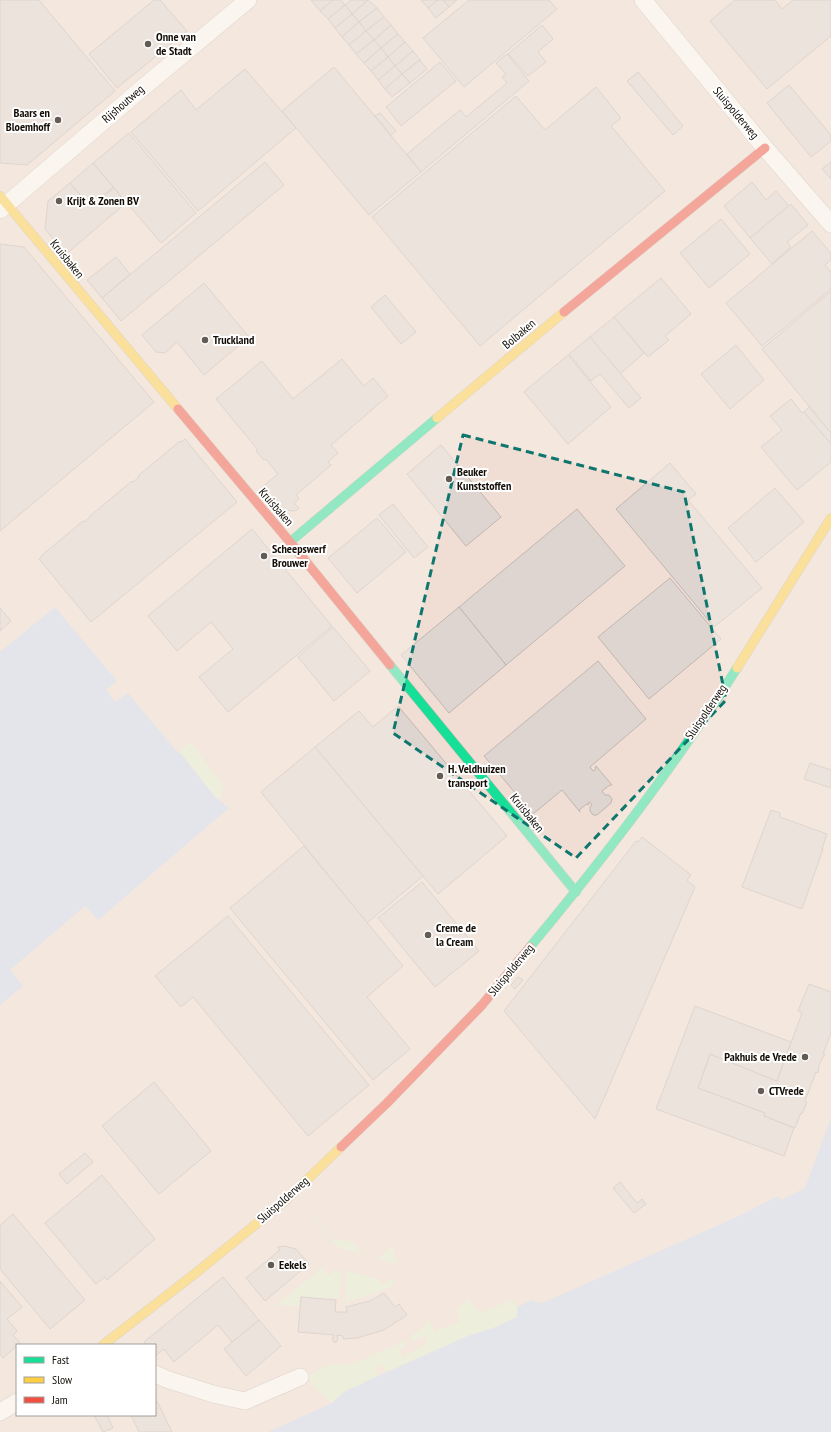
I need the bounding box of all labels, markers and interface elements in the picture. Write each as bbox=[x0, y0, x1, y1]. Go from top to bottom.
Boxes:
place label: Onne van de Stadt bbox=[156, 29, 196, 58]
marker: Onne van de Stadt bbox=[143, 39, 153, 49]
street label: Rijshoutweg bbox=[99, 81, 147, 126]
street label: Sluispolderweg bbox=[710, 84, 763, 142]
place label: Baars en Bloemhoff bbox=[6, 105, 51, 134]
marker: Baars en Bloemhoff bbox=[53, 115, 63, 125]
place label: Krijt & Zonen BV bbox=[67, 193, 140, 208]
marker: Krijt & Zonen BV bbox=[54, 196, 64, 206]
street label: Kruisbaken bbox=[47, 236, 88, 281]
street label: Bolbaken bbox=[499, 316, 538, 352]
place label: Truckland bbox=[213, 332, 254, 347]
marker: Truckland bbox=[200, 335, 210, 345]
place label: Beuker Kunststoffen bbox=[457, 464, 511, 493]
marker: Beuker Kunststoffen bbox=[444, 474, 454, 484]
street label: Kruisbaken bbox=[256, 485, 297, 529]
place label: Scheepswerf Brouwer bbox=[272, 541, 326, 570]
marker: Scheepswerf Brouwer bbox=[259, 551, 269, 561]
street label: Sluispolderweg bbox=[682, 681, 730, 742]
place label: H. Veldhuizen transport bbox=[448, 761, 506, 790]
marker: H. Veldhuizen transport bbox=[435, 771, 445, 781]
street label: Kruisbaken bbox=[507, 790, 548, 835]
place label: Creme de la Cream bbox=[436, 920, 476, 949]
marker: Creme de la Cream bbox=[423, 930, 433, 940]
street label: Sluispolderweg bbox=[484, 941, 537, 999]
place label: Pakhuis de Vrede bbox=[724, 1049, 797, 1064]
marker: Pakhuis de Vrede bbox=[800, 1052, 810, 1062]
place label: CTVrede bbox=[769, 1083, 804, 1098]
marker: CTVrede bbox=[756, 1086, 766, 1096]
street label: Sluispolderweg bbox=[254, 1173, 312, 1226]
place label: Eekels bbox=[279, 1257, 306, 1272]
marker: Eekels bbox=[266, 1260, 276, 1270]
legend bbox=[16, 1344, 156, 1416]
text: Fast bbox=[52, 1352, 70, 1367]
text: Slow bbox=[52, 1372, 73, 1387]
text: Jam bbox=[51, 1392, 68, 1407]

